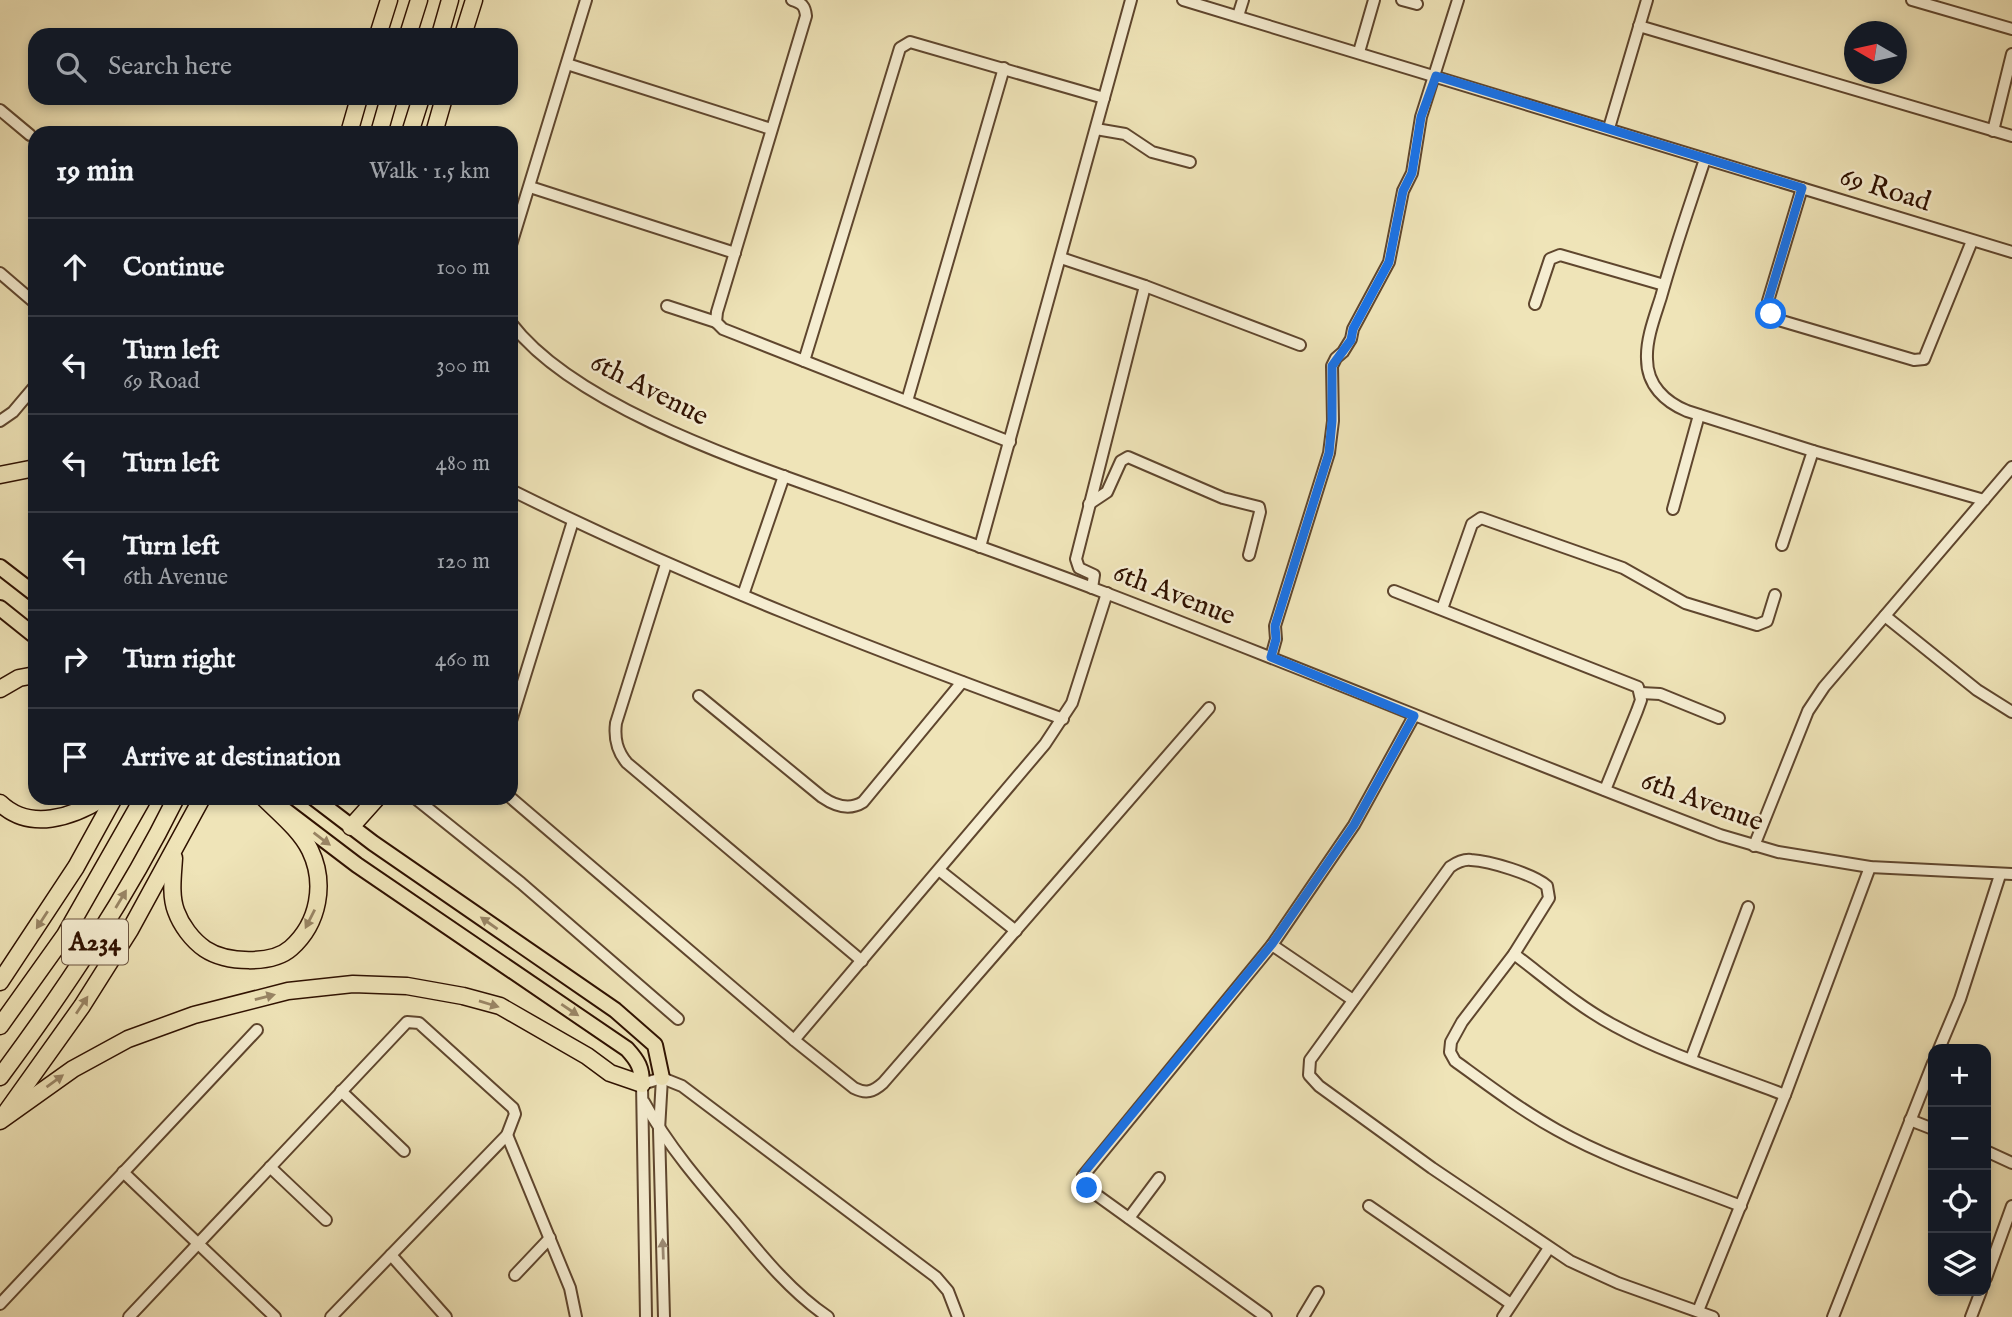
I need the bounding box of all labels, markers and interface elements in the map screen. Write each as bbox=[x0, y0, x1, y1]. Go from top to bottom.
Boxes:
north arrow bbox=[1844, 21, 1907, 84]
search box bbox=[28, 28, 518, 105]
icon: search bbox=[52, 48, 90, 86]
text: Search here bbox=[108, 50, 232, 83]
text: 19 min bbox=[56, 153, 134, 191]
text: Walk · 1.5 km bbox=[369, 157, 490, 186]
street label: 69 Road bbox=[1835, 160, 1935, 220]
icon: ahead bbox=[56, 248, 94, 286]
text: Continue bbox=[123, 251, 224, 284]
text: 100 m bbox=[436, 253, 490, 282]
route start bbox=[1755, 298, 1786, 329]
text: Turn left bbox=[123, 334, 220, 367]
street label: 6th Avenue bbox=[584, 345, 714, 435]
icon: left bbox=[56, 346, 94, 384]
text: 300 m bbox=[436, 351, 490, 380]
text: 69 Road bbox=[123, 367, 200, 396]
icon: left bbox=[56, 444, 94, 482]
text: Turn left bbox=[123, 447, 220, 480]
text: 480 m bbox=[436, 449, 490, 478]
text: Turn left bbox=[123, 530, 220, 563]
icon: left bbox=[56, 542, 94, 580]
text: 120 m bbox=[437, 547, 490, 576]
street label: 6th Avenue bbox=[1108, 556, 1240, 634]
text: 6th Avenue bbox=[123, 563, 228, 592]
icon: right bbox=[56, 640, 94, 678]
text: Turn right bbox=[123, 643, 236, 676]
text: 460 m bbox=[435, 645, 490, 674]
icon: arrive bbox=[56, 738, 94, 776]
text: Arrive at destination bbox=[123, 741, 341, 774]
street label: 6th Avenue bbox=[1636, 764, 1768, 840]
one-way arrow bbox=[313, 832, 331, 846]
one-way arrow bbox=[115, 890, 127, 909]
one-way arrow bbox=[305, 909, 316, 929]
one-way arrow bbox=[35, 911, 49, 929]
one-way arrow bbox=[480, 916, 498, 930]
road number: A234 bbox=[62, 920, 128, 965]
one-way arrow bbox=[254, 991, 276, 1002]
one-way arrow bbox=[75, 996, 88, 1015]
one-way arrow bbox=[479, 999, 500, 1009]
one-way arrow bbox=[561, 1003, 579, 1017]
map controls bbox=[1928, 1044, 1991, 1296]
button: + bbox=[1928, 1044, 1991, 1107]
one-way arrow bbox=[46, 1074, 65, 1088]
button: − bbox=[1928, 1107, 1991, 1170]
button: locate bbox=[1928, 1170, 1991, 1233]
route end bbox=[1071, 1172, 1102, 1203]
button: layers bbox=[1928, 1233, 1991, 1296]
one-way arrow bbox=[657, 1238, 668, 1260]

